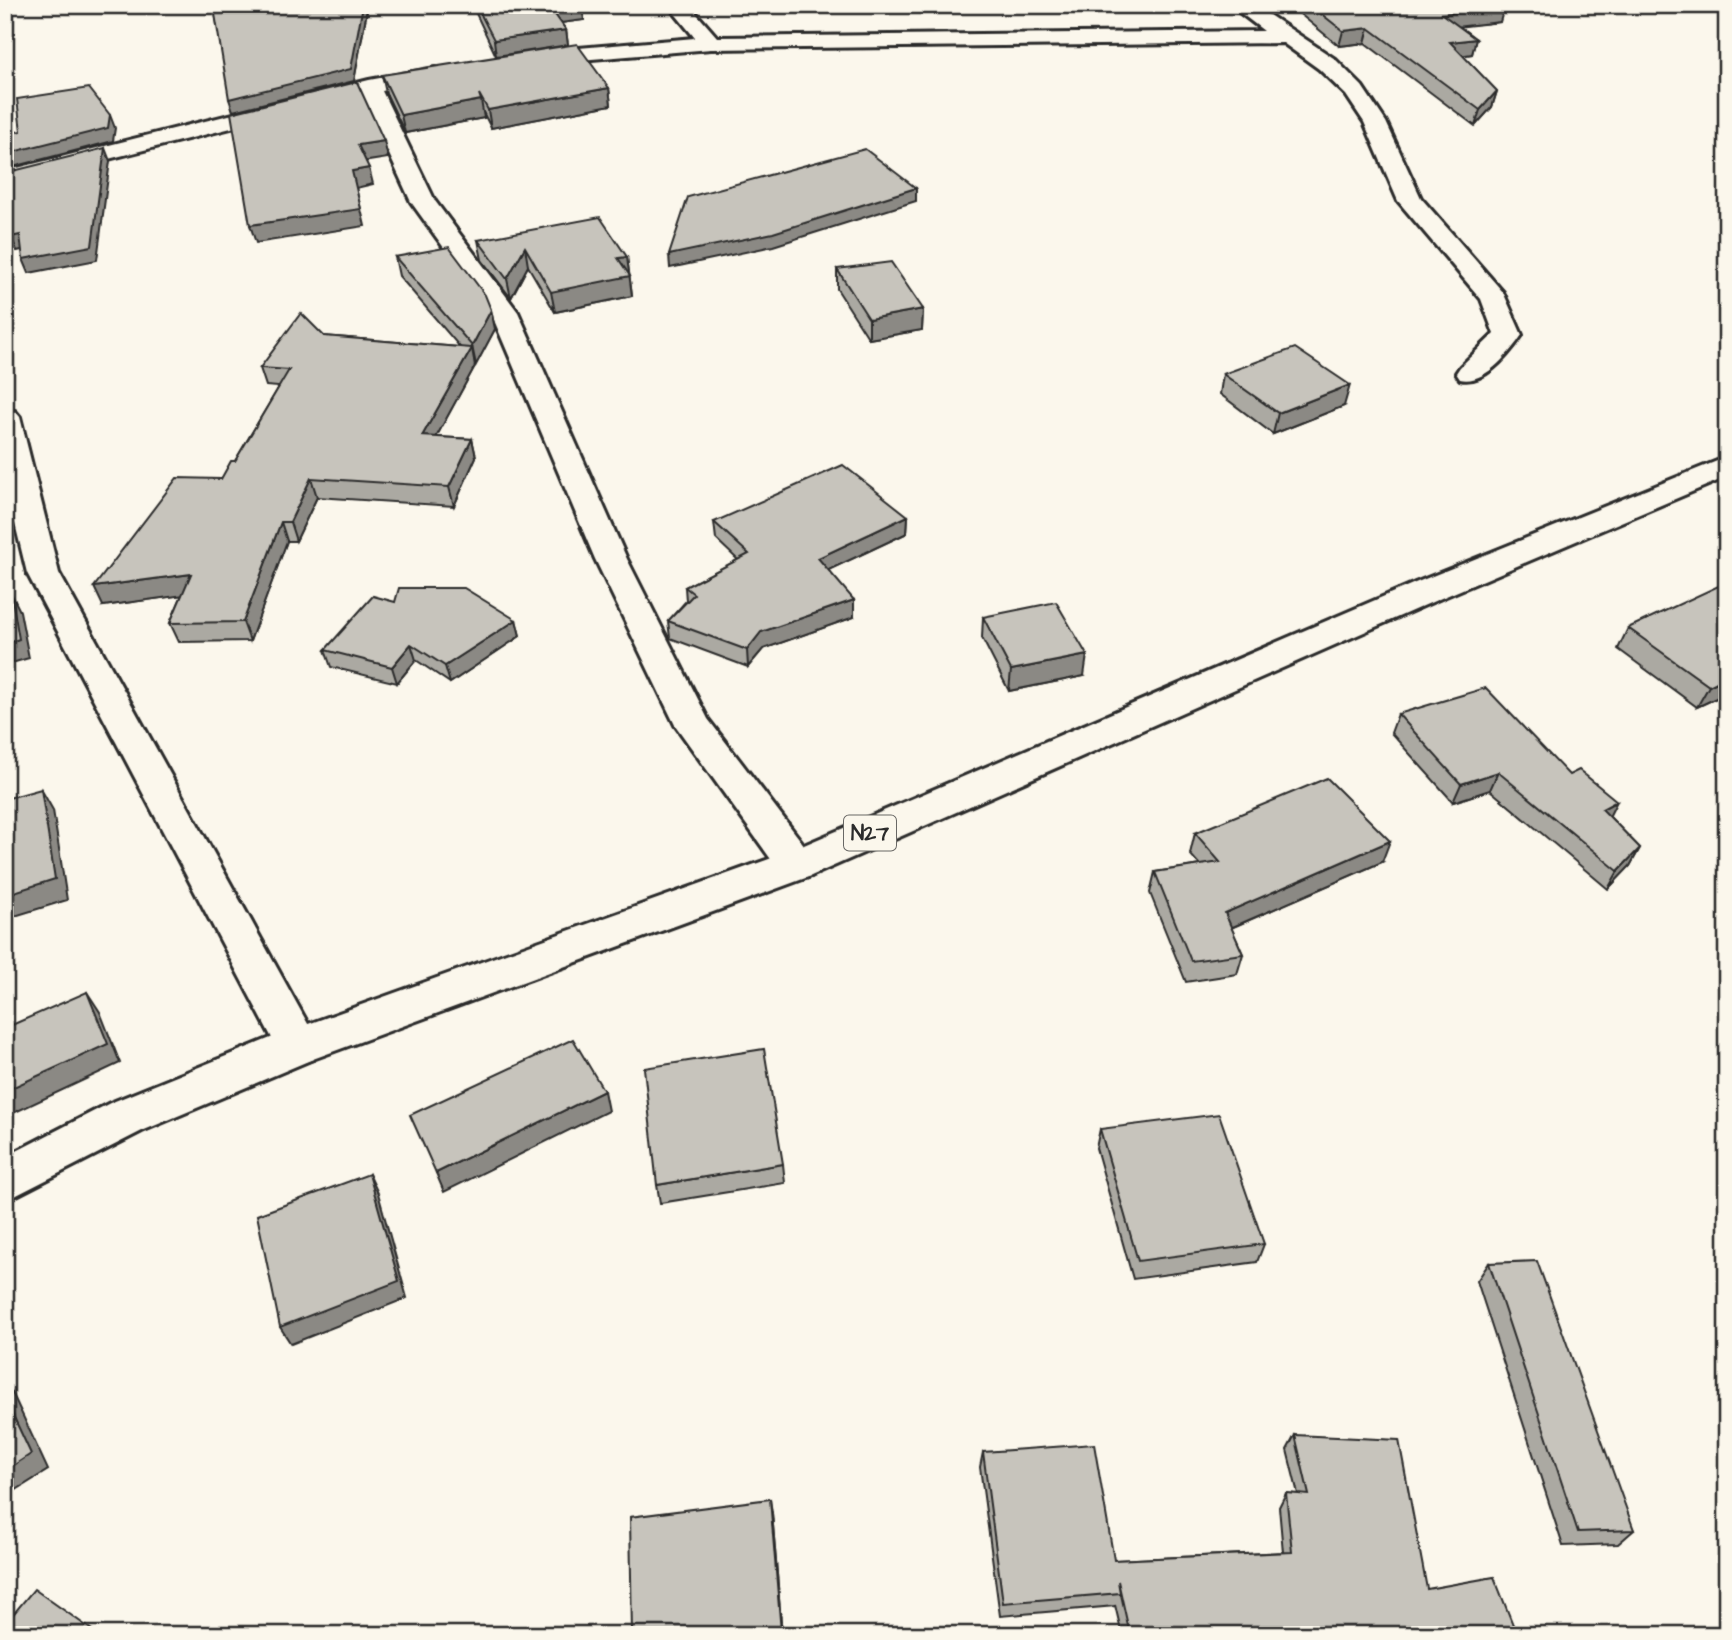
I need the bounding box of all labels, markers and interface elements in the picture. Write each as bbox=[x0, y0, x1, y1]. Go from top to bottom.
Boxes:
road number: N27 bbox=[844, 816, 896, 850]

